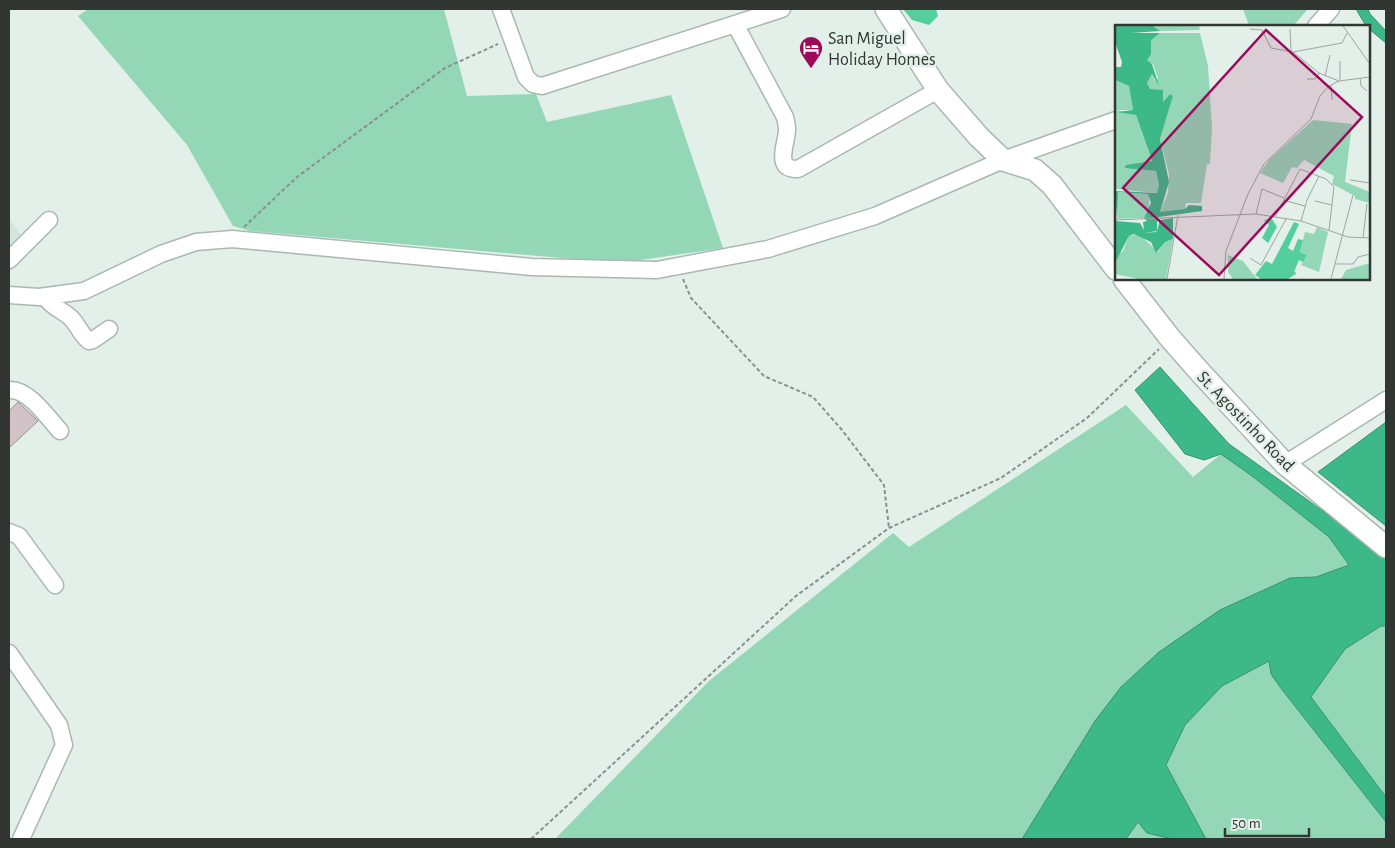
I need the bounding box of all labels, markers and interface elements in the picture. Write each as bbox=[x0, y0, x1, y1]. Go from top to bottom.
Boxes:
inset map bbox=[1115, 25, 1370, 280]
place label: San Miguel Holiday Homes bbox=[828, 30, 936, 69]
hotel icon: San Miguel Holiday Homes bbox=[798, 35, 824, 69]
street label: St. Agostinho Road bbox=[1193, 368, 1298, 475]
scale bar bbox=[1225, 806, 1309, 838]
text: 50 m bbox=[1232, 816, 1261, 831]

